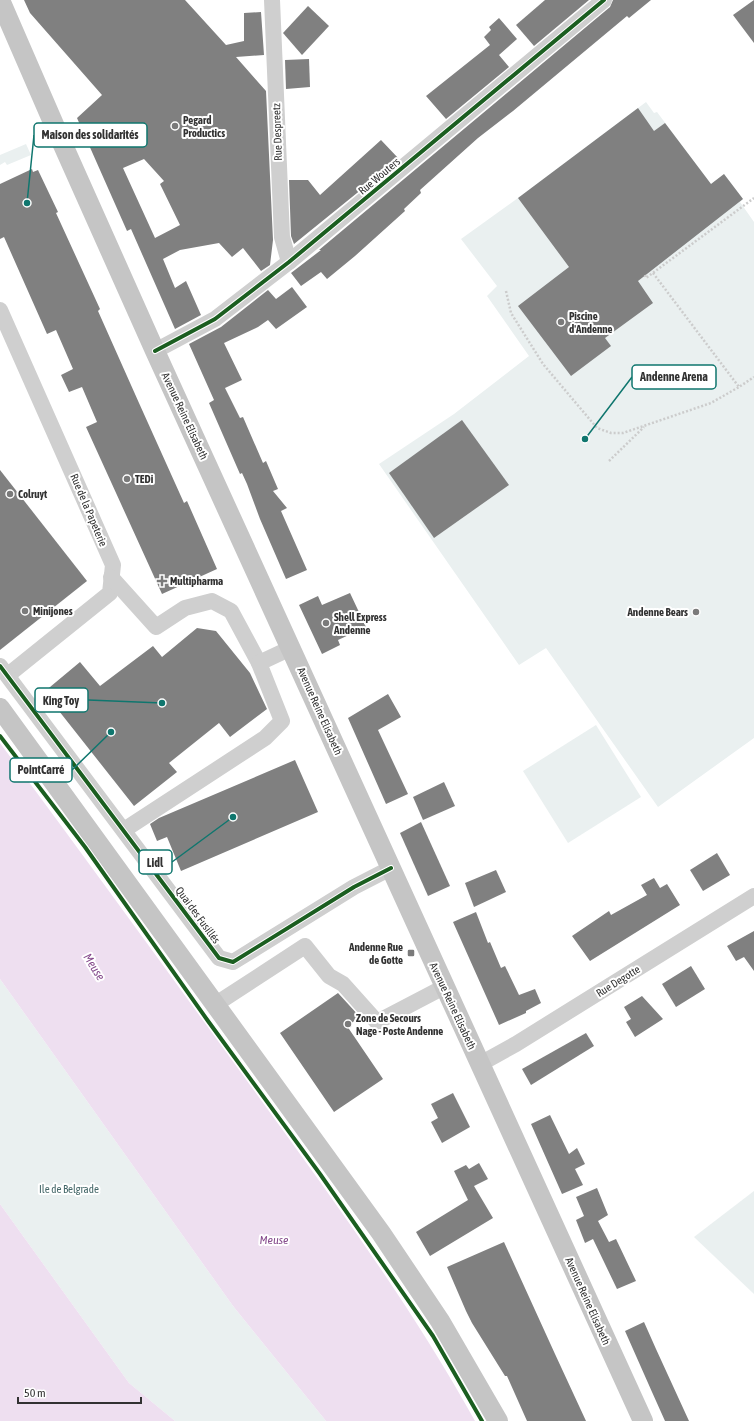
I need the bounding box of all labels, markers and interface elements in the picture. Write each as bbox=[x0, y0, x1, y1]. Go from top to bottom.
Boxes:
street label: Rue Despreetz bbox=[270, 103, 284, 161]
place label: Pegard Productics bbox=[183, 114, 225, 139]
marker: Pegard Productics bbox=[170, 121, 180, 131]
callout: Maison des solidarités bbox=[34, 123, 147, 147]
text: Maison des solidarités bbox=[41, 128, 139, 142]
street label: Rue Wouters bbox=[356, 155, 402, 197]
place label: Piscine d'Andenne bbox=[569, 310, 613, 335]
marker: Piscine d'Andenne bbox=[556, 317, 566, 327]
callout: Andenne Arena bbox=[632, 365, 716, 389]
text: Andenne Arena bbox=[639, 370, 708, 384]
street label: Avenue Reine Elisabeth bbox=[160, 371, 210, 461]
street label: Rue de la Papeterie bbox=[68, 472, 110, 548]
place label: TEDi bbox=[135, 473, 154, 485]
marker: TEDi bbox=[122, 474, 132, 484]
place label: Colruyt bbox=[18, 488, 48, 500]
marker: Colruyt bbox=[5, 489, 15, 499]
place label: Multipharma bbox=[170, 575, 223, 587]
marker: Multipharma bbox=[157, 576, 167, 586]
place label: Minijones bbox=[33, 605, 73, 617]
marker: Minijones bbox=[20, 606, 30, 616]
place label: Andenne Bears bbox=[626, 606, 688, 618]
marker: Andenne Bears bbox=[691, 607, 701, 617]
place label: Shell Express Andenne bbox=[333, 611, 387, 636]
marker: Shell Express Andenne bbox=[321, 618, 331, 628]
street label: Avenue Reine Elisabeth bbox=[295, 665, 345, 757]
callout: King Toy bbox=[35, 688, 88, 712]
text: King Toy bbox=[43, 694, 79, 708]
callout: PointCarré bbox=[10, 758, 72, 782]
text: PointCarré bbox=[18, 763, 65, 777]
callout: Lidl bbox=[139, 850, 172, 874]
text: Lidl bbox=[147, 856, 164, 870]
street label: Quai des Fusillés bbox=[173, 884, 223, 946]
place label: Andenne Rue de Gotte bbox=[348, 941, 403, 966]
marker: Andenne Rue de Gotte bbox=[406, 948, 416, 958]
water label: Meuse bbox=[80, 951, 108, 983]
street label: Avenue Reine Elisabeth bbox=[428, 961, 478, 1051]
street label: Rue Degotte bbox=[594, 963, 642, 999]
place label: Zone de Secours Nage - Poste Andenne bbox=[356, 1012, 443, 1037]
marker: Zone de Secours Nage - Poste Andenne bbox=[343, 1019, 353, 1029]
park label: Ile de Belgrade bbox=[39, 1183, 99, 1195]
water label: Meuse bbox=[260, 1233, 289, 1247]
street label: Avenue Reine Elisabeth bbox=[563, 1255, 613, 1347]
scale bar bbox=[18, 1379, 141, 1405]
text: 50 m bbox=[24, 1386, 46, 1400]

